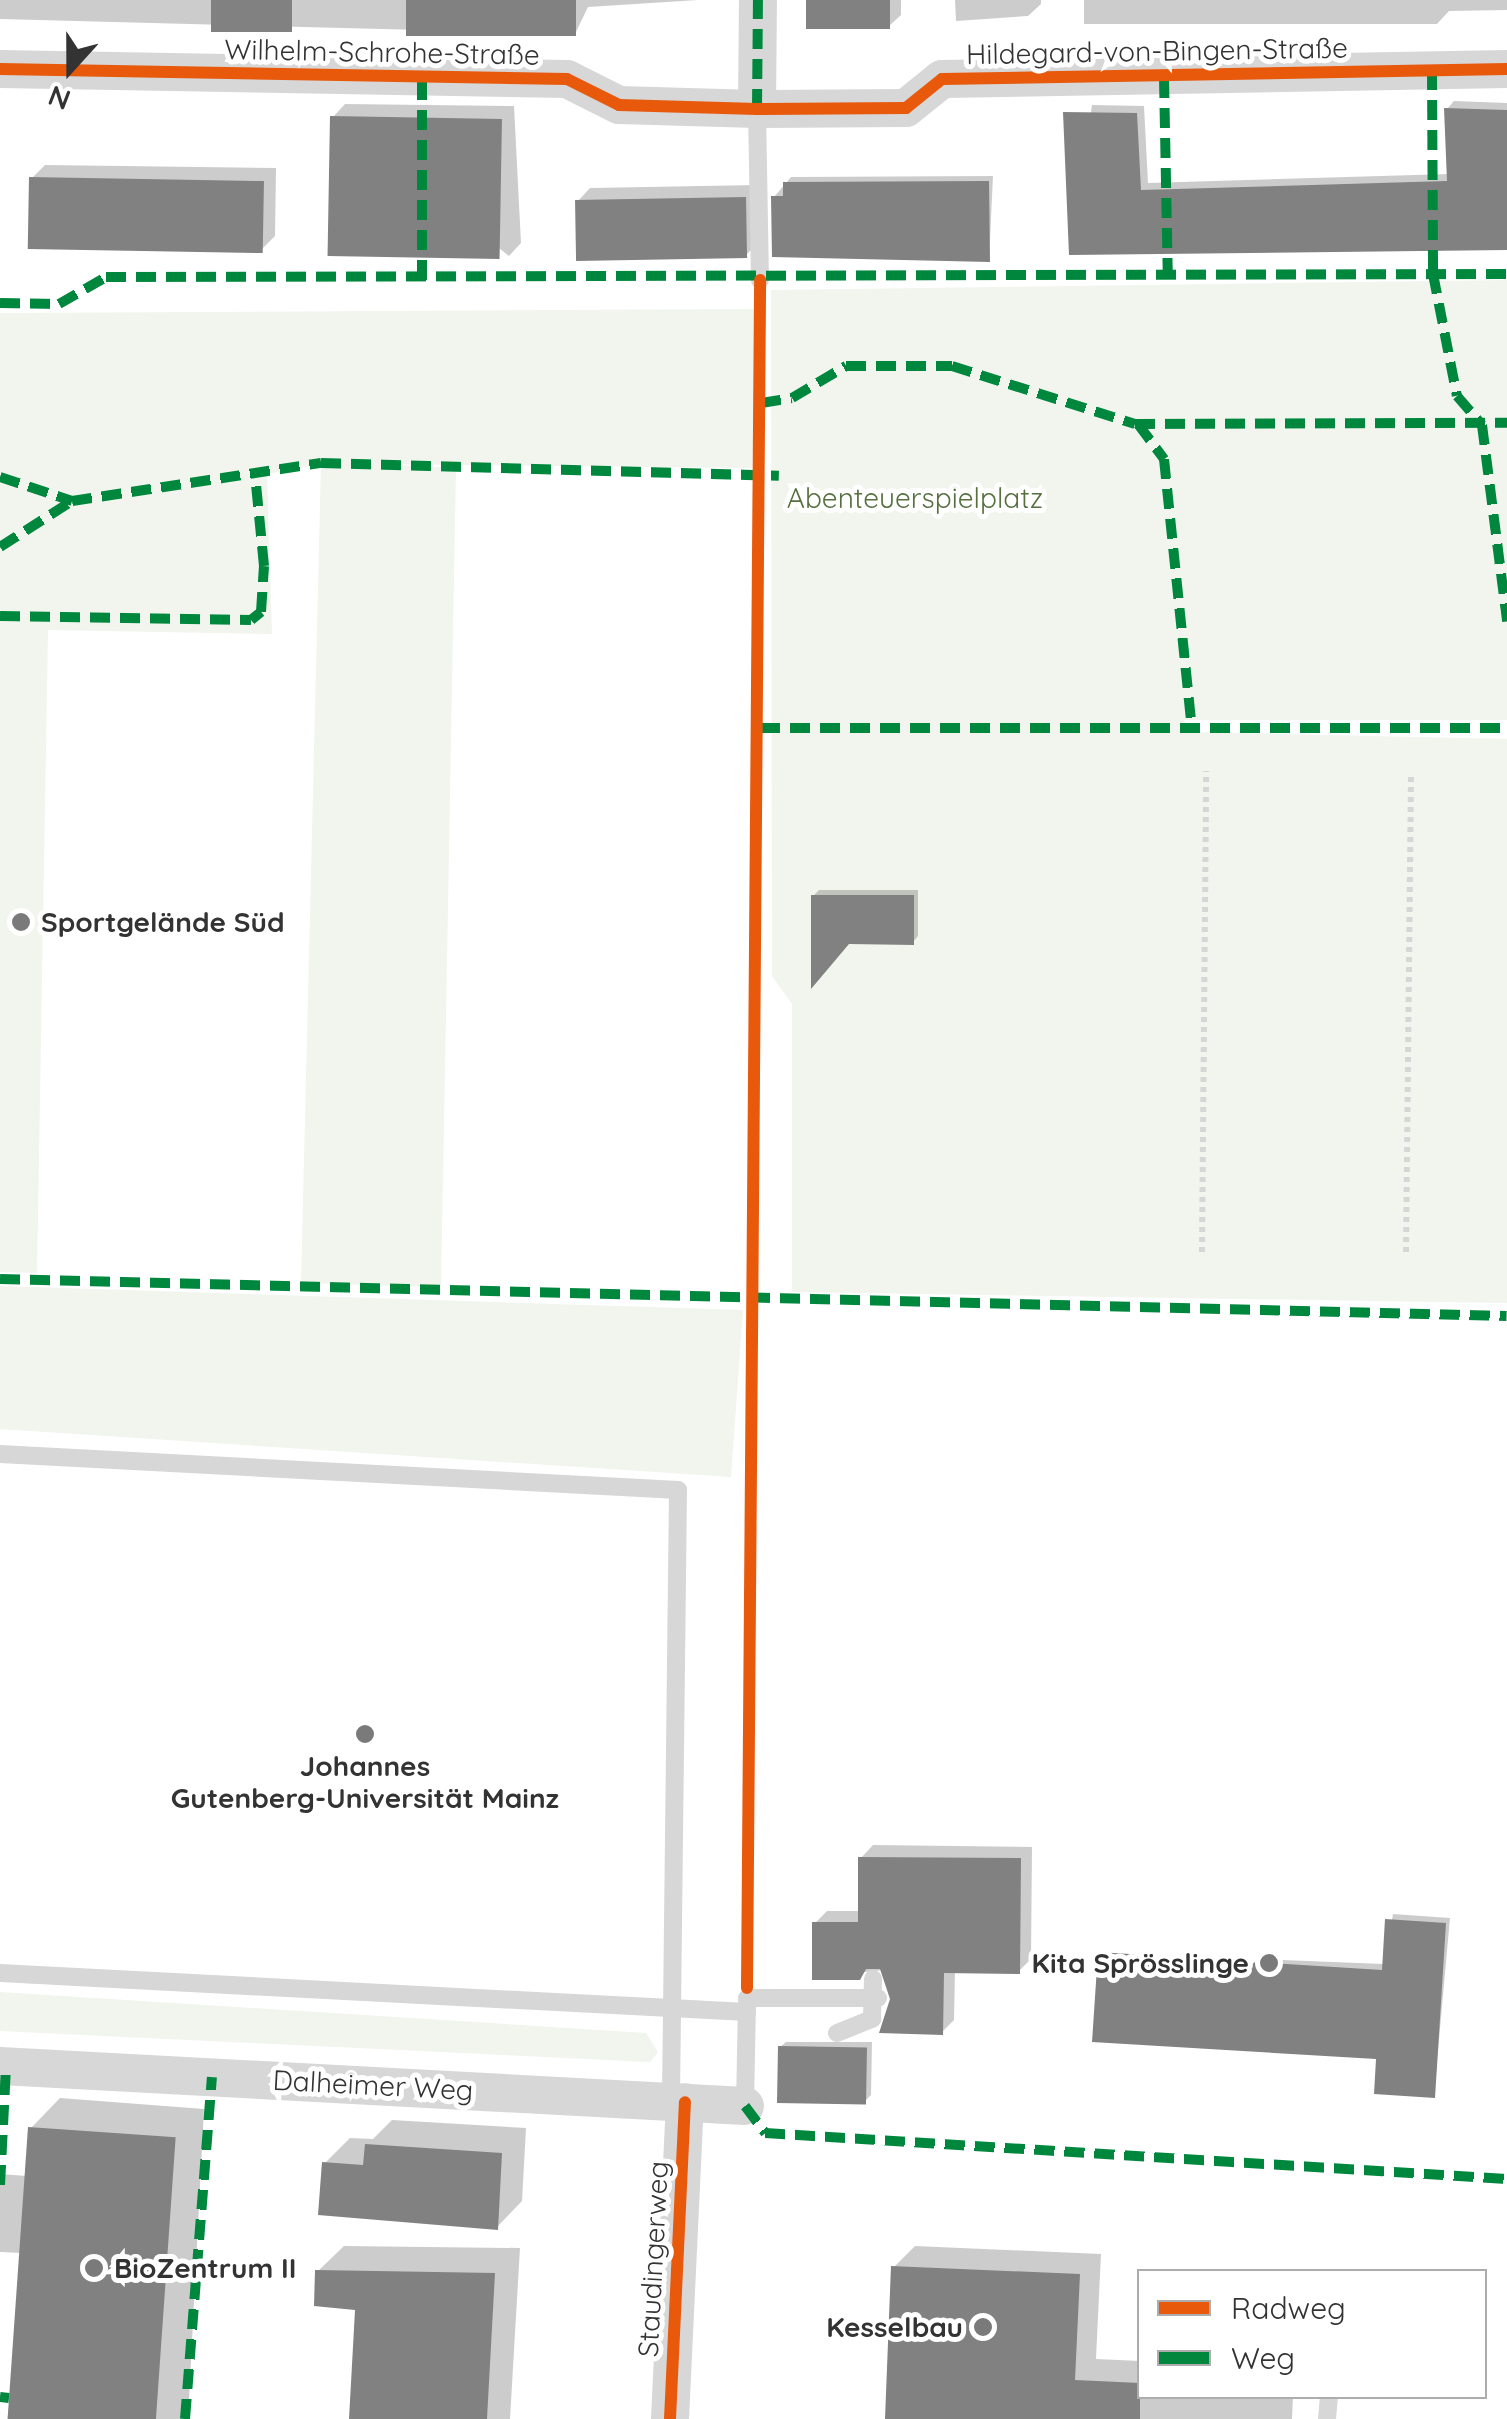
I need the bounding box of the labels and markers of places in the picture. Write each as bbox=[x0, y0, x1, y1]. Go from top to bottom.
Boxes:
place label: Sportgelände Süd bbox=[41, 905, 285, 939]
marker: Sportgelände Süd bbox=[10, 911, 32, 933]
marker: Johannes Gutenberg-Universität Mainz bbox=[354, 1723, 376, 1745]
place label: Johannes Gutenberg-Universität Mainz bbox=[171, 1749, 559, 1815]
place label: Kita Sprösslinge bbox=[1032, 1946, 1249, 1980]
marker: Kita Sprösslinge bbox=[1258, 1952, 1280, 1974]
place label: BioZentrum II bbox=[114, 2251, 296, 2285]
marker: BioZentrum II bbox=[83, 2257, 105, 2279]
place label: Kesselbau bbox=[826, 2310, 963, 2344]
marker: Kesselbau bbox=[972, 2316, 994, 2338]

